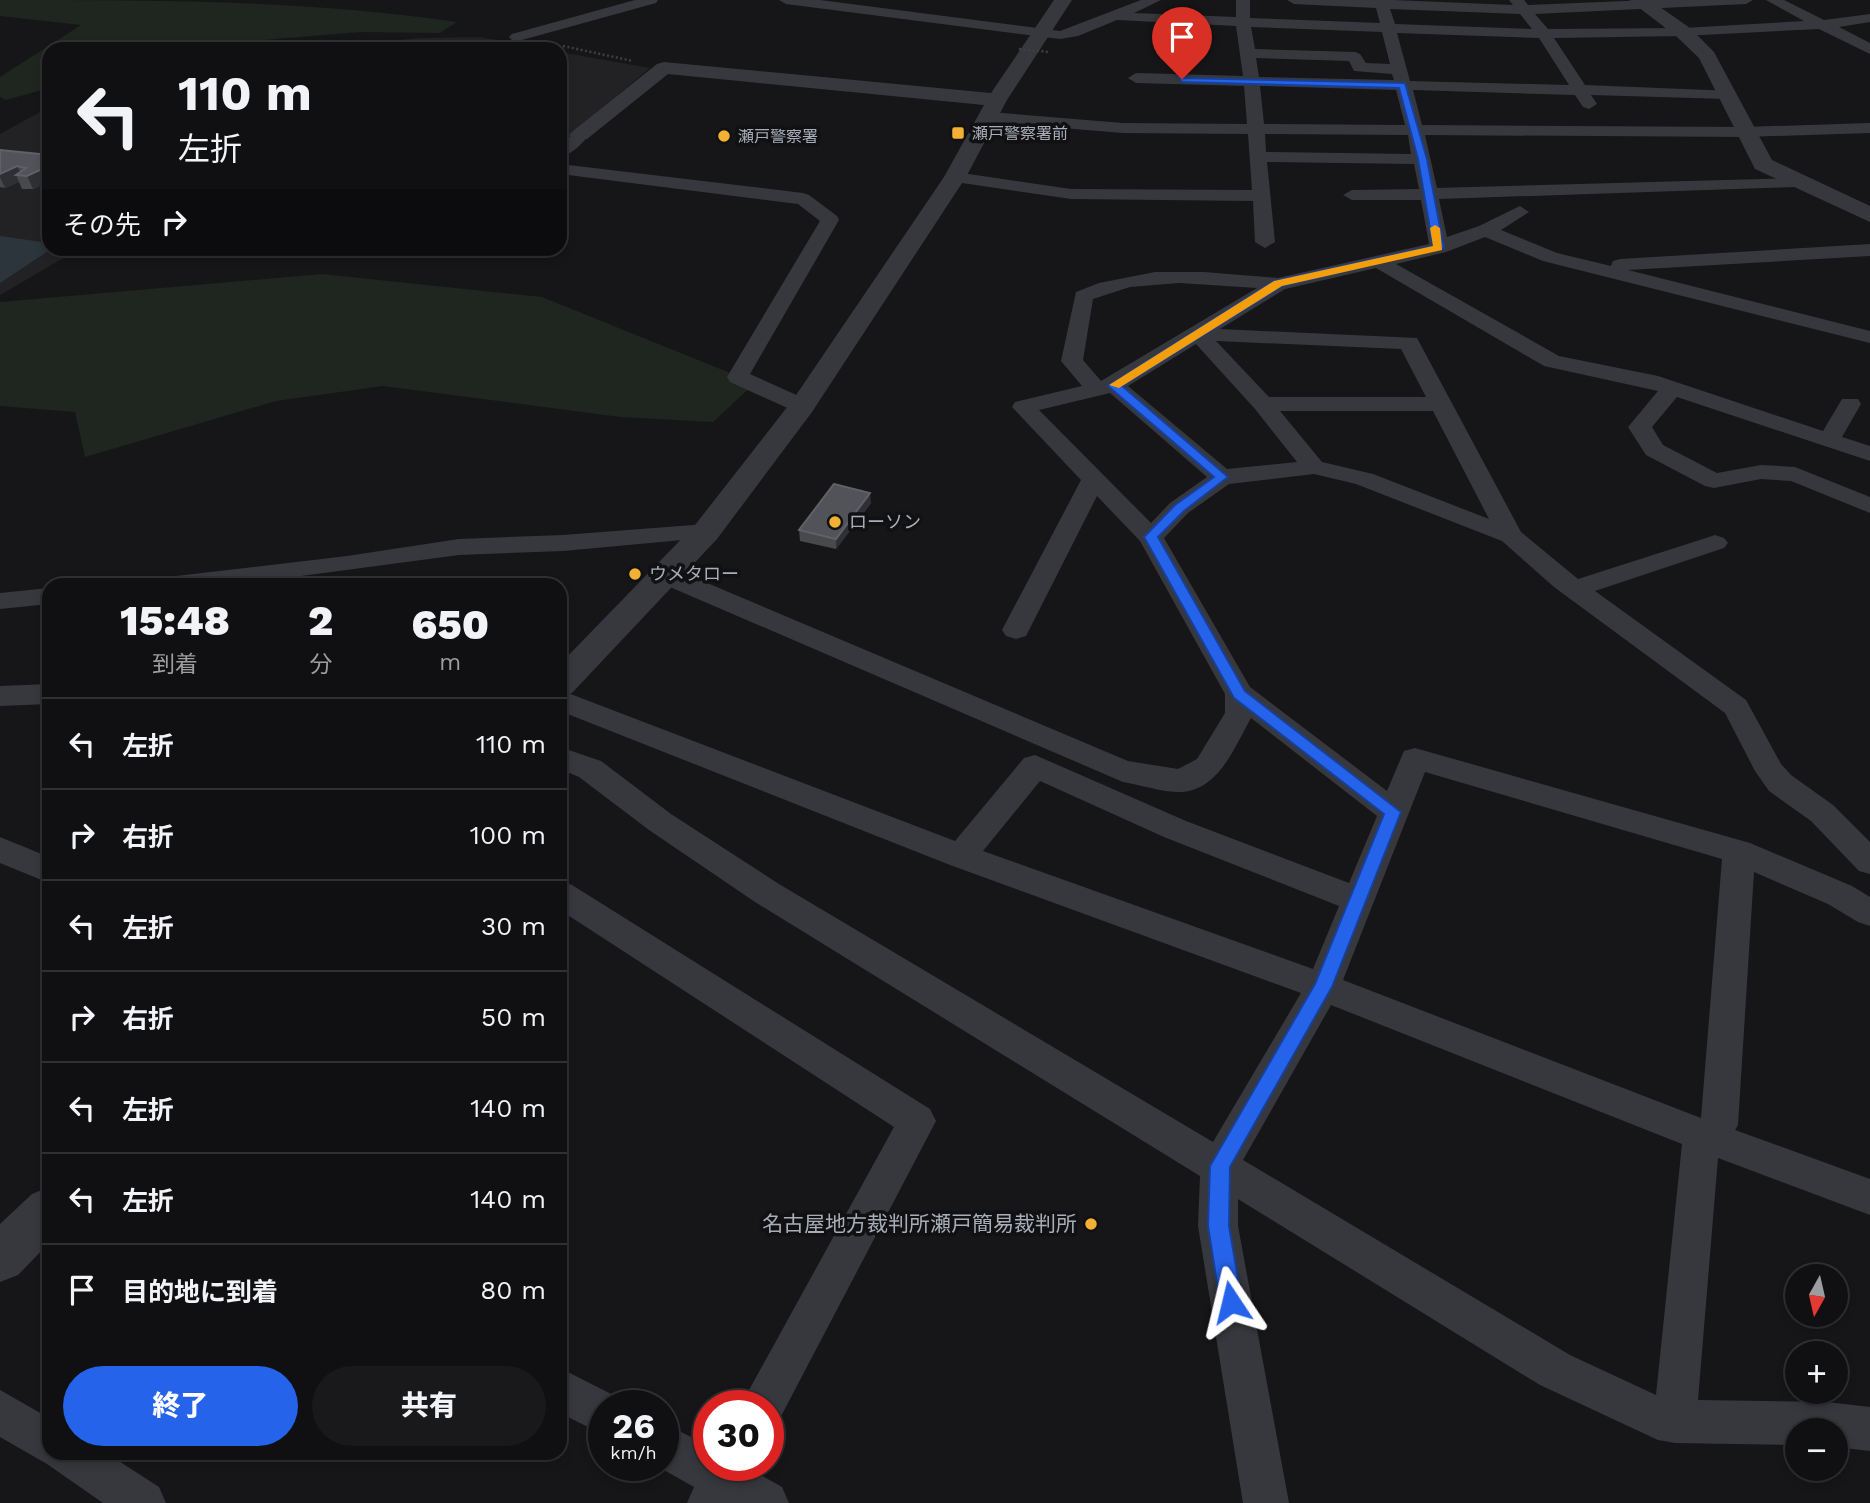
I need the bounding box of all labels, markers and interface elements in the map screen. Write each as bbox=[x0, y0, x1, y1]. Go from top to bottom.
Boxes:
pin bbox=[1152, 7, 1212, 79]
icon: arrive bbox=[1163, 18, 1201, 56]
text: 110 m bbox=[178, 64, 312, 122]
icon: left bbox=[63, 70, 154, 161]
place label: 瀬戸警察署前 bbox=[972, 124, 1068, 143]
marker: 瀬戸警察署前 bbox=[950, 125, 966, 141]
place label: 瀬戸警察署 bbox=[738, 127, 818, 146]
marker: 瀬戸警察署 bbox=[716, 128, 732, 144]
text: 左折 bbox=[178, 130, 242, 168]
icon: right bbox=[155, 203, 193, 241]
text: その先 bbox=[63, 210, 141, 240]
place label: ローソン bbox=[849, 511, 921, 532]
marker: ローソン bbox=[827, 514, 843, 530]
place label: ウメタロー bbox=[649, 563, 739, 584]
marker: ウメタロー bbox=[627, 566, 643, 582]
text: 15:48 bbox=[120, 596, 230, 645]
text: 2 bbox=[308, 596, 333, 645]
text: 650 bbox=[411, 600, 489, 649]
text: m bbox=[439, 649, 461, 676]
text: 到着 bbox=[152, 651, 198, 678]
text: 分 bbox=[309, 651, 332, 678]
icon: left bbox=[63, 725, 101, 763]
text: 110 m bbox=[476, 729, 546, 759]
text: 左折 bbox=[122, 731, 174, 761]
icon: right bbox=[63, 816, 101, 854]
text: 100 m bbox=[470, 820, 546, 850]
text: 右折 bbox=[122, 822, 174, 852]
icon: left bbox=[63, 907, 101, 945]
text: 30 m bbox=[481, 911, 546, 941]
text: 左折 bbox=[122, 913, 174, 943]
icon: right bbox=[63, 998, 101, 1036]
text: 50 m bbox=[481, 1002, 546, 1032]
text: 右折 bbox=[122, 1004, 174, 1034]
icon: left bbox=[63, 1089, 101, 1127]
text: 140 m bbox=[470, 1093, 546, 1123]
text: 左折 bbox=[122, 1095, 174, 1125]
icon: left bbox=[63, 1180, 101, 1218]
text: 140 m bbox=[470, 1184, 546, 1214]
text: 左折 bbox=[122, 1186, 174, 1216]
place label: 名古屋地方裁判所瀬戸簡易裁判所 bbox=[762, 1211, 1077, 1236]
marker: 名古屋地方裁判所瀬戸簡易裁判所 bbox=[1083, 1216, 1099, 1232]
north arrow bbox=[1785, 1264, 1848, 1326]
map controls bbox=[1785, 1264, 1848, 1481]
position arrow bbox=[1194, 1265, 1268, 1339]
icon: arrive bbox=[63, 1271, 101, 1309]
text: 80 m bbox=[480, 1275, 546, 1305]
text: 目的地に到着 bbox=[122, 1277, 278, 1307]
button: + bbox=[1785, 1341, 1848, 1404]
button: 終了 bbox=[63, 1366, 298, 1446]
button: 共有 bbox=[312, 1366, 546, 1446]
speed limit sign: 30 bbox=[693, 1390, 784, 1481]
text: 26 bbox=[612, 1405, 655, 1447]
button: − bbox=[1785, 1418, 1848, 1481]
text: km/h bbox=[610, 1442, 657, 1463]

